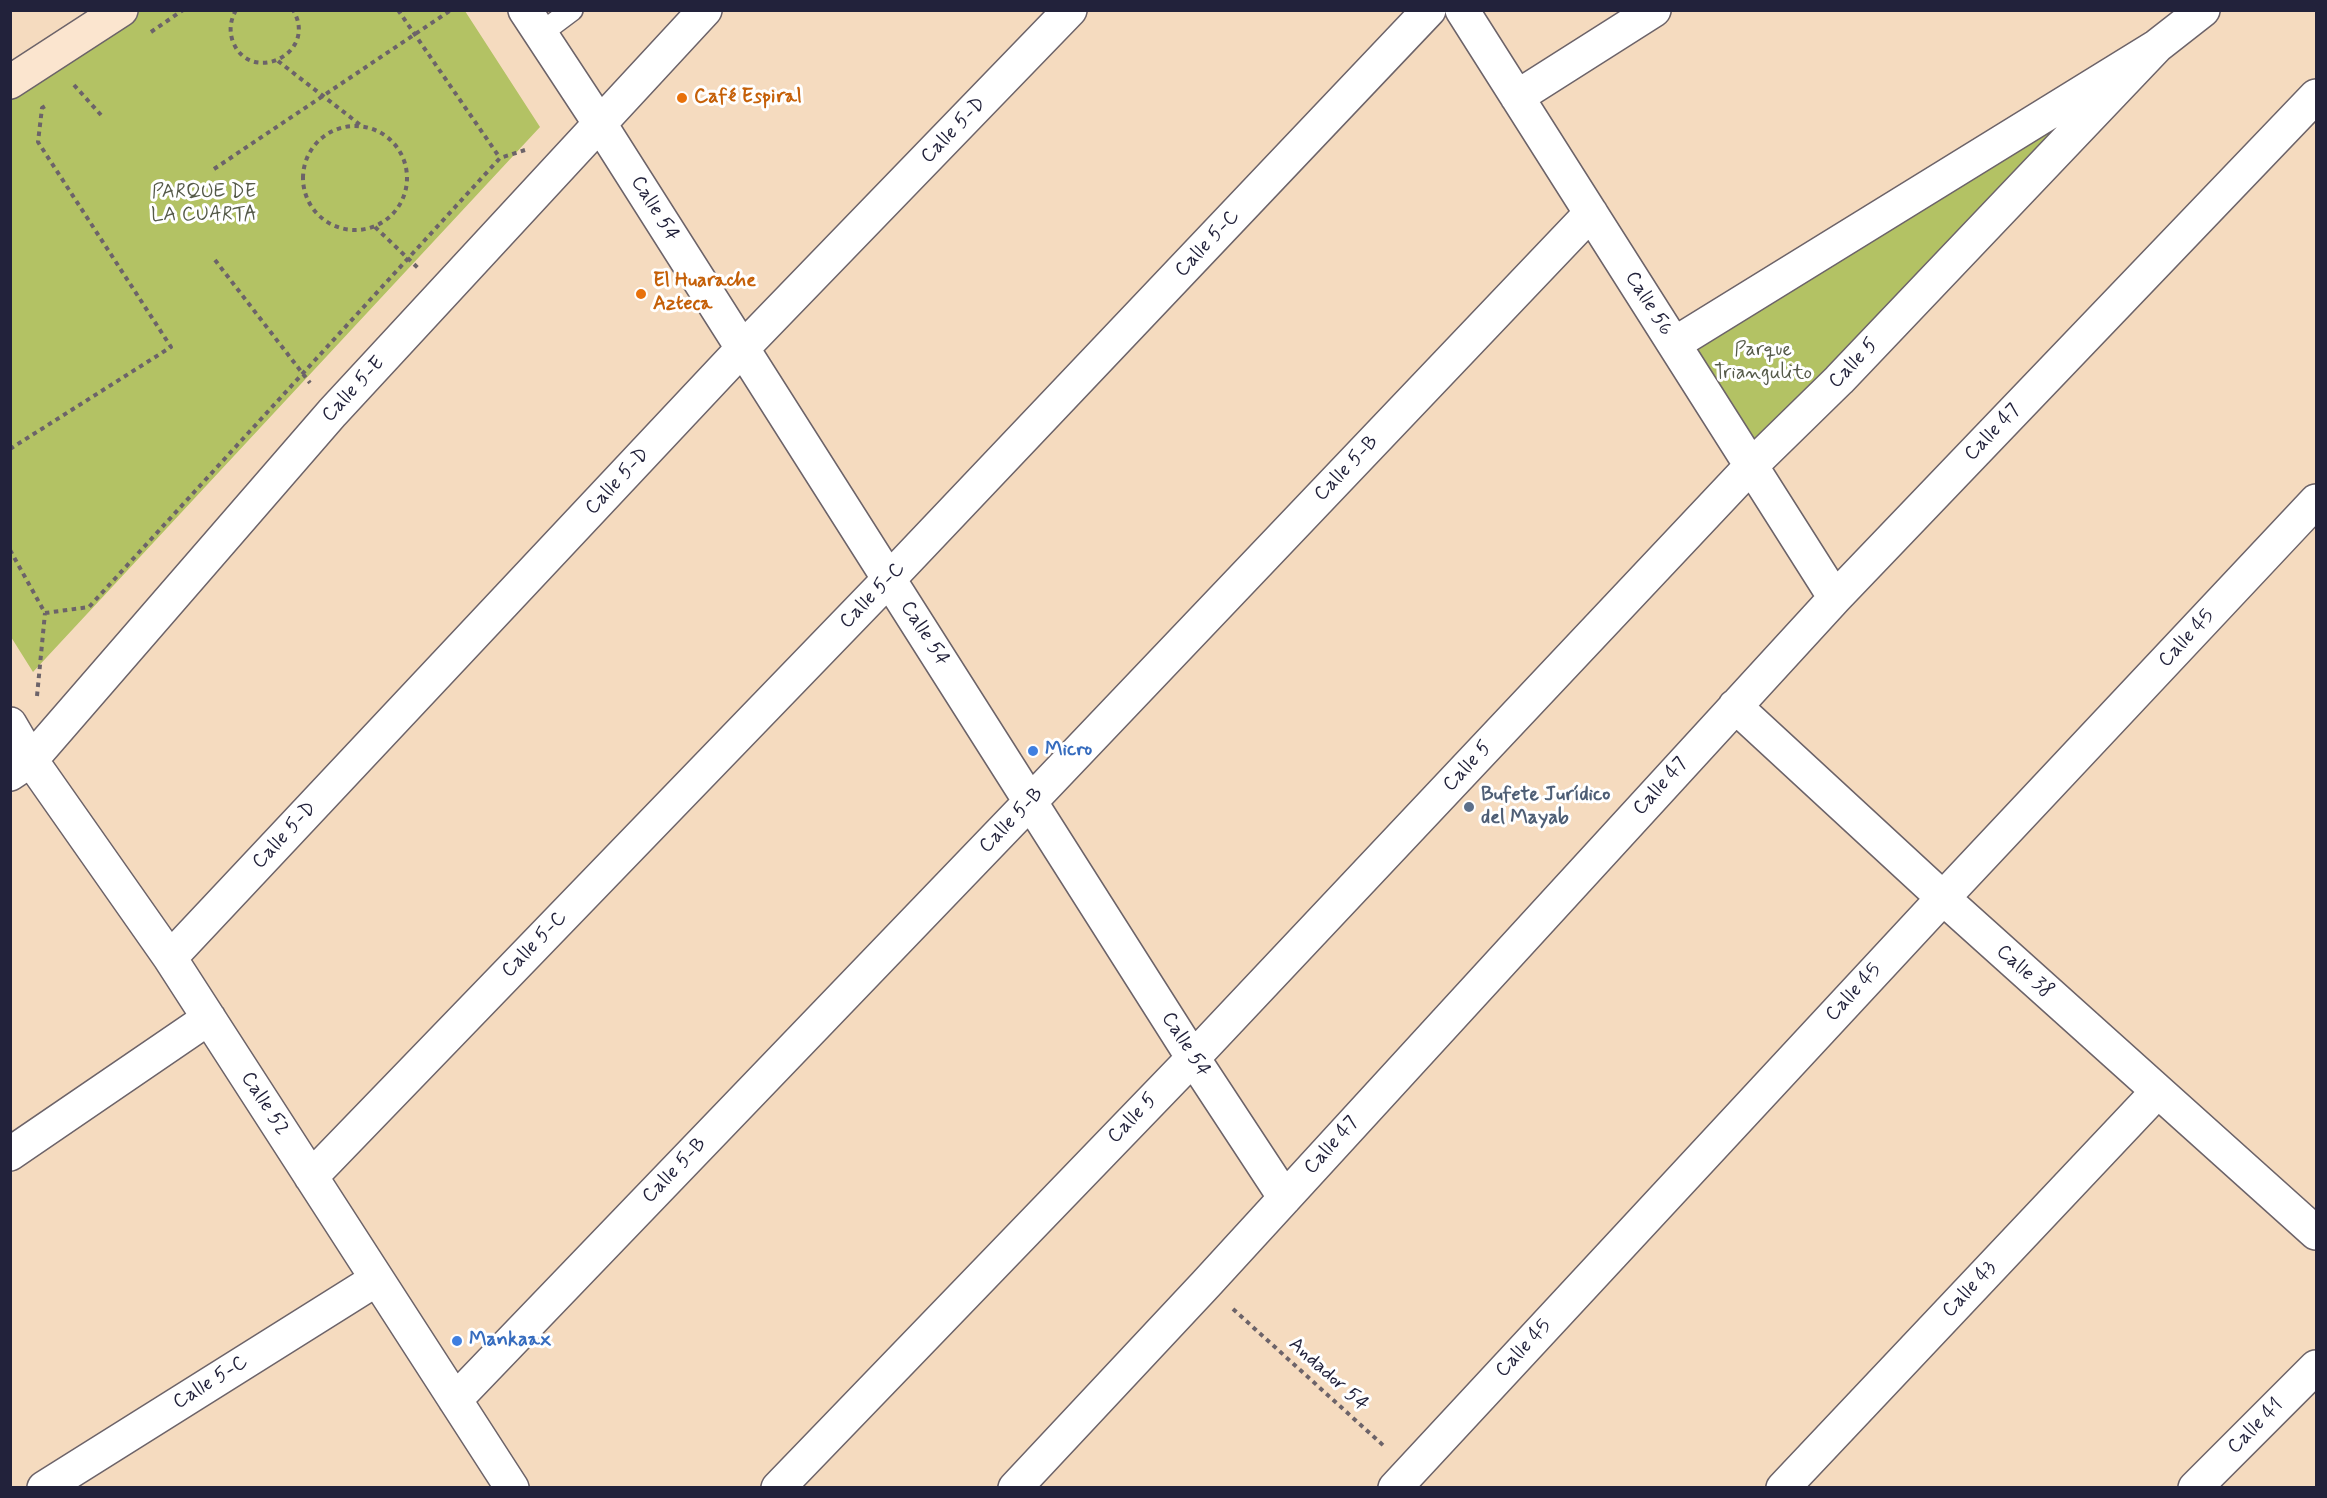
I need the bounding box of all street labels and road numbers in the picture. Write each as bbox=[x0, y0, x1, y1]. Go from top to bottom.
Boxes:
street label: Calle 5-D bbox=[916, 93, 992, 169]
street label: Calle 54 bbox=[625, 172, 683, 246]
street label: Calle 5-C bbox=[1171, 205, 1245, 283]
street label: Calle 56 bbox=[1619, 267, 1677, 341]
street label: Calle 5 bbox=[1824, 334, 1884, 394]
street label: Calle 5-E bbox=[318, 352, 390, 428]
street label: Calle 47 bbox=[1960, 399, 2026, 467]
street label: Calle 5-B bbox=[1310, 431, 1384, 507]
street label: Calle 5-D bbox=[581, 443, 655, 521]
street label: Calle 5-C bbox=[835, 558, 911, 634]
street label: Calle 54 bbox=[894, 597, 954, 671]
street label: Calle 45 bbox=[2154, 605, 2220, 673]
street label: Calle 5 bbox=[1439, 737, 1497, 797]
street label: Calle 47 bbox=[1629, 753, 1693, 821]
street label: Calle 5-B bbox=[975, 783, 1049, 859]
street label: Calle 5-D bbox=[248, 797, 322, 875]
street label: Calle 5-C bbox=[497, 907, 573, 983]
street label: Calle 38 bbox=[1991, 940, 2057, 1004]
street label: Calle 45 bbox=[1821, 959, 1887, 1027]
street label: Calle 54 bbox=[1155, 1008, 1215, 1082]
street label: Calle 52 bbox=[235, 1068, 293, 1140]
street label: Calle 5 bbox=[1103, 1089, 1163, 1149]
street label: Calle 47 bbox=[1300, 1112, 1364, 1180]
street label: Calle 5-B bbox=[638, 1133, 712, 1209]
street label: Calle 43 bbox=[1938, 1257, 2002, 1323]
street label: Calle 45 bbox=[1491, 1315, 1557, 1383]
street label: Andador 54 bbox=[1283, 1333, 1373, 1417]
street label: Calle 5-C bbox=[169, 1351, 253, 1415]
street label: Calle 41 bbox=[2223, 1394, 2289, 1460]

